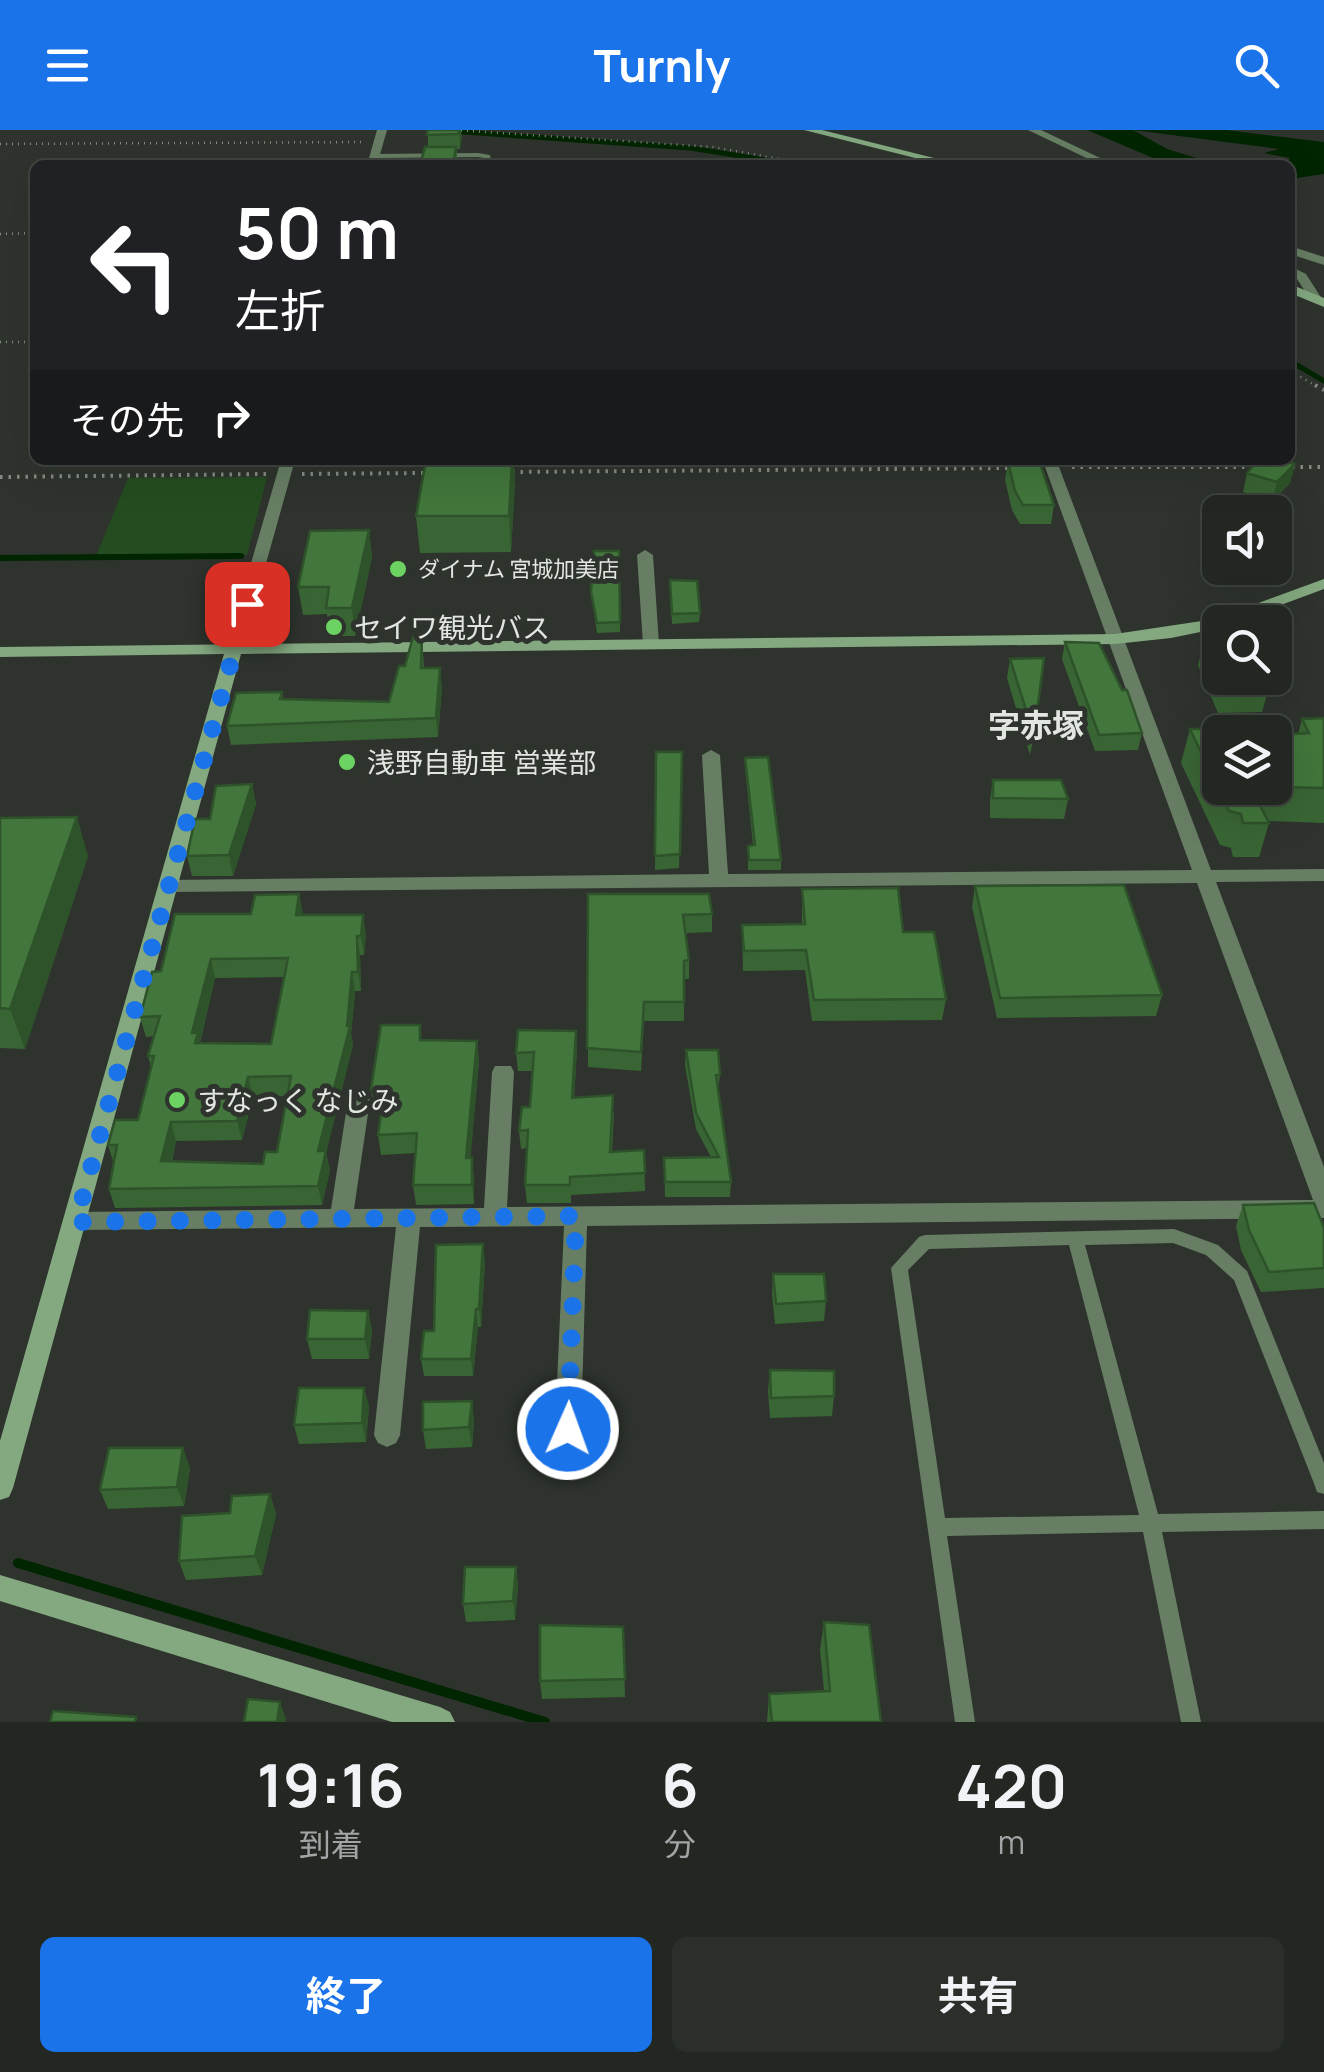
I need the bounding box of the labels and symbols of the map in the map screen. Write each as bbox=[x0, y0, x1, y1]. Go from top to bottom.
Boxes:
place label: ダイナム 宮城加美店 bbox=[418, 554, 619, 584]
marker: ダイナム 宮城加美店 bbox=[387, 558, 409, 580]
pin bbox=[205, 562, 290, 647]
place label: セイワ観光バス bbox=[354, 608, 550, 646]
marker: セイワ観光バス bbox=[323, 616, 345, 638]
district label: 字赤塚 bbox=[988, 703, 1084, 747]
place label: 浅野自動車 営業部 bbox=[367, 743, 597, 781]
marker: 浅野自動車 営業部 bbox=[336, 751, 358, 773]
place label: すなっく なじみ bbox=[197, 1081, 399, 1119]
marker: すなっく なじみ bbox=[166, 1089, 188, 1111]
position arrow bbox=[516, 1377, 620, 1481]

